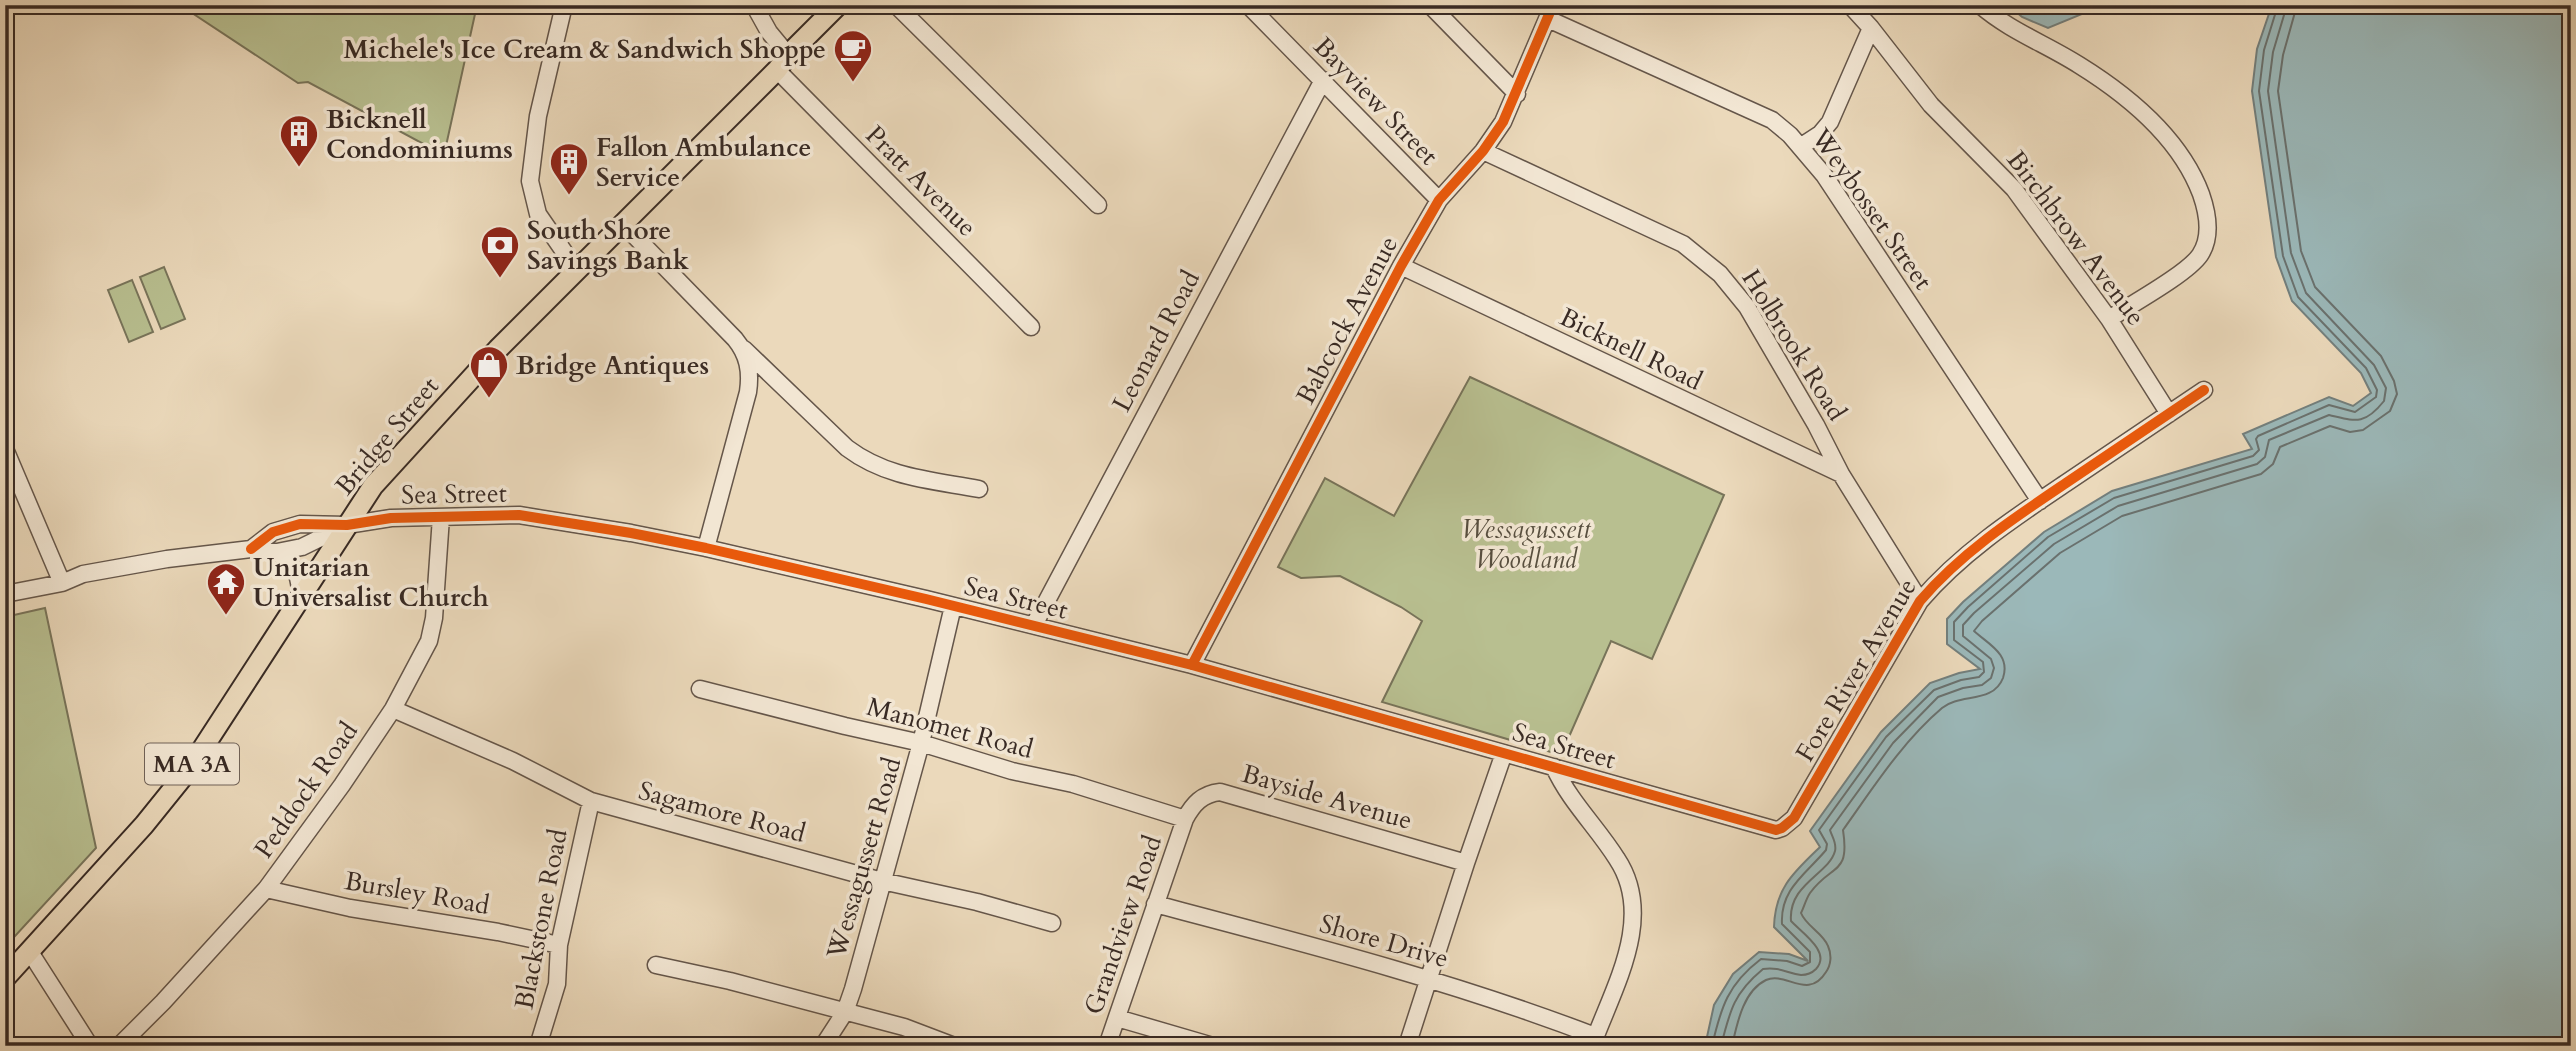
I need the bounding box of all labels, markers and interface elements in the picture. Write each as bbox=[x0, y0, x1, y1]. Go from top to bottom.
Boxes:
cafe icon: Michele's Ice Cream & Sandwich Shoppe bbox=[832, 28, 874, 83]
street label: Bayview Street bbox=[1306, 29, 1446, 173]
place label: Michele's Ice Cream & Sandwich Shoppe bbox=[343, 32, 826, 67]
place label: Bicknell Condominiums bbox=[326, 102, 513, 167]
building icon: Bicknell Condominiums bbox=[278, 113, 320, 168]
street label: Pratt Avenue bbox=[858, 118, 984, 244]
street label: Weybosset Street bbox=[1803, 121, 1941, 297]
place label: Fallon Ambulance Service bbox=[596, 130, 811, 195]
building icon: Fallon Ambulance Service bbox=[548, 141, 590, 196]
street label: Birchbrow Avenue bbox=[1999, 144, 2153, 332]
place label: South Shore Savings Bank bbox=[527, 213, 690, 278]
bank icon: South Shore Savings Bank bbox=[479, 224, 521, 279]
street label: Babcock Avenue bbox=[1288, 230, 1406, 410]
street label: Holbrook Road bbox=[1734, 263, 1854, 427]
street label: Leonard Road bbox=[1104, 264, 1208, 418]
street label: Bicknell Road bbox=[1554, 299, 1708, 399]
shop icon: Bridge Antiques bbox=[468, 344, 510, 399]
place label: Bridge Antiques bbox=[516, 348, 709, 383]
street label: Bridge Street bbox=[327, 370, 447, 502]
street label: Sea Street bbox=[401, 476, 507, 512]
park label: Wessagussett Woodland bbox=[1461, 512, 1591, 577]
place label: Unitarian Universalist Church bbox=[253, 550, 489, 615]
temple icon: Unitarian Universalist Church bbox=[205, 561, 247, 616]
street label: Sea Street bbox=[961, 568, 1071, 628]
street label: Fore River Avenue bbox=[1787, 572, 1925, 768]
street label: Manomet Road bbox=[863, 689, 1037, 767]
street label: Peddock Road bbox=[246, 715, 366, 865]
street label: Sea Street bbox=[1508, 715, 1620, 777]
road number: MA 3A bbox=[145, 744, 239, 784]
street label: Wessagussett Road bbox=[818, 753, 909, 964]
street label: Bayside Avenue bbox=[1238, 756, 1416, 838]
street label: Sagamore Road bbox=[635, 773, 810, 851]
street label: Blackstone Road bbox=[506, 826, 576, 1012]
street label: Grandview Road bbox=[1076, 831, 1170, 1019]
street label: Bursley Road bbox=[342, 863, 492, 923]
street label: Shore Drive bbox=[1315, 906, 1453, 976]

